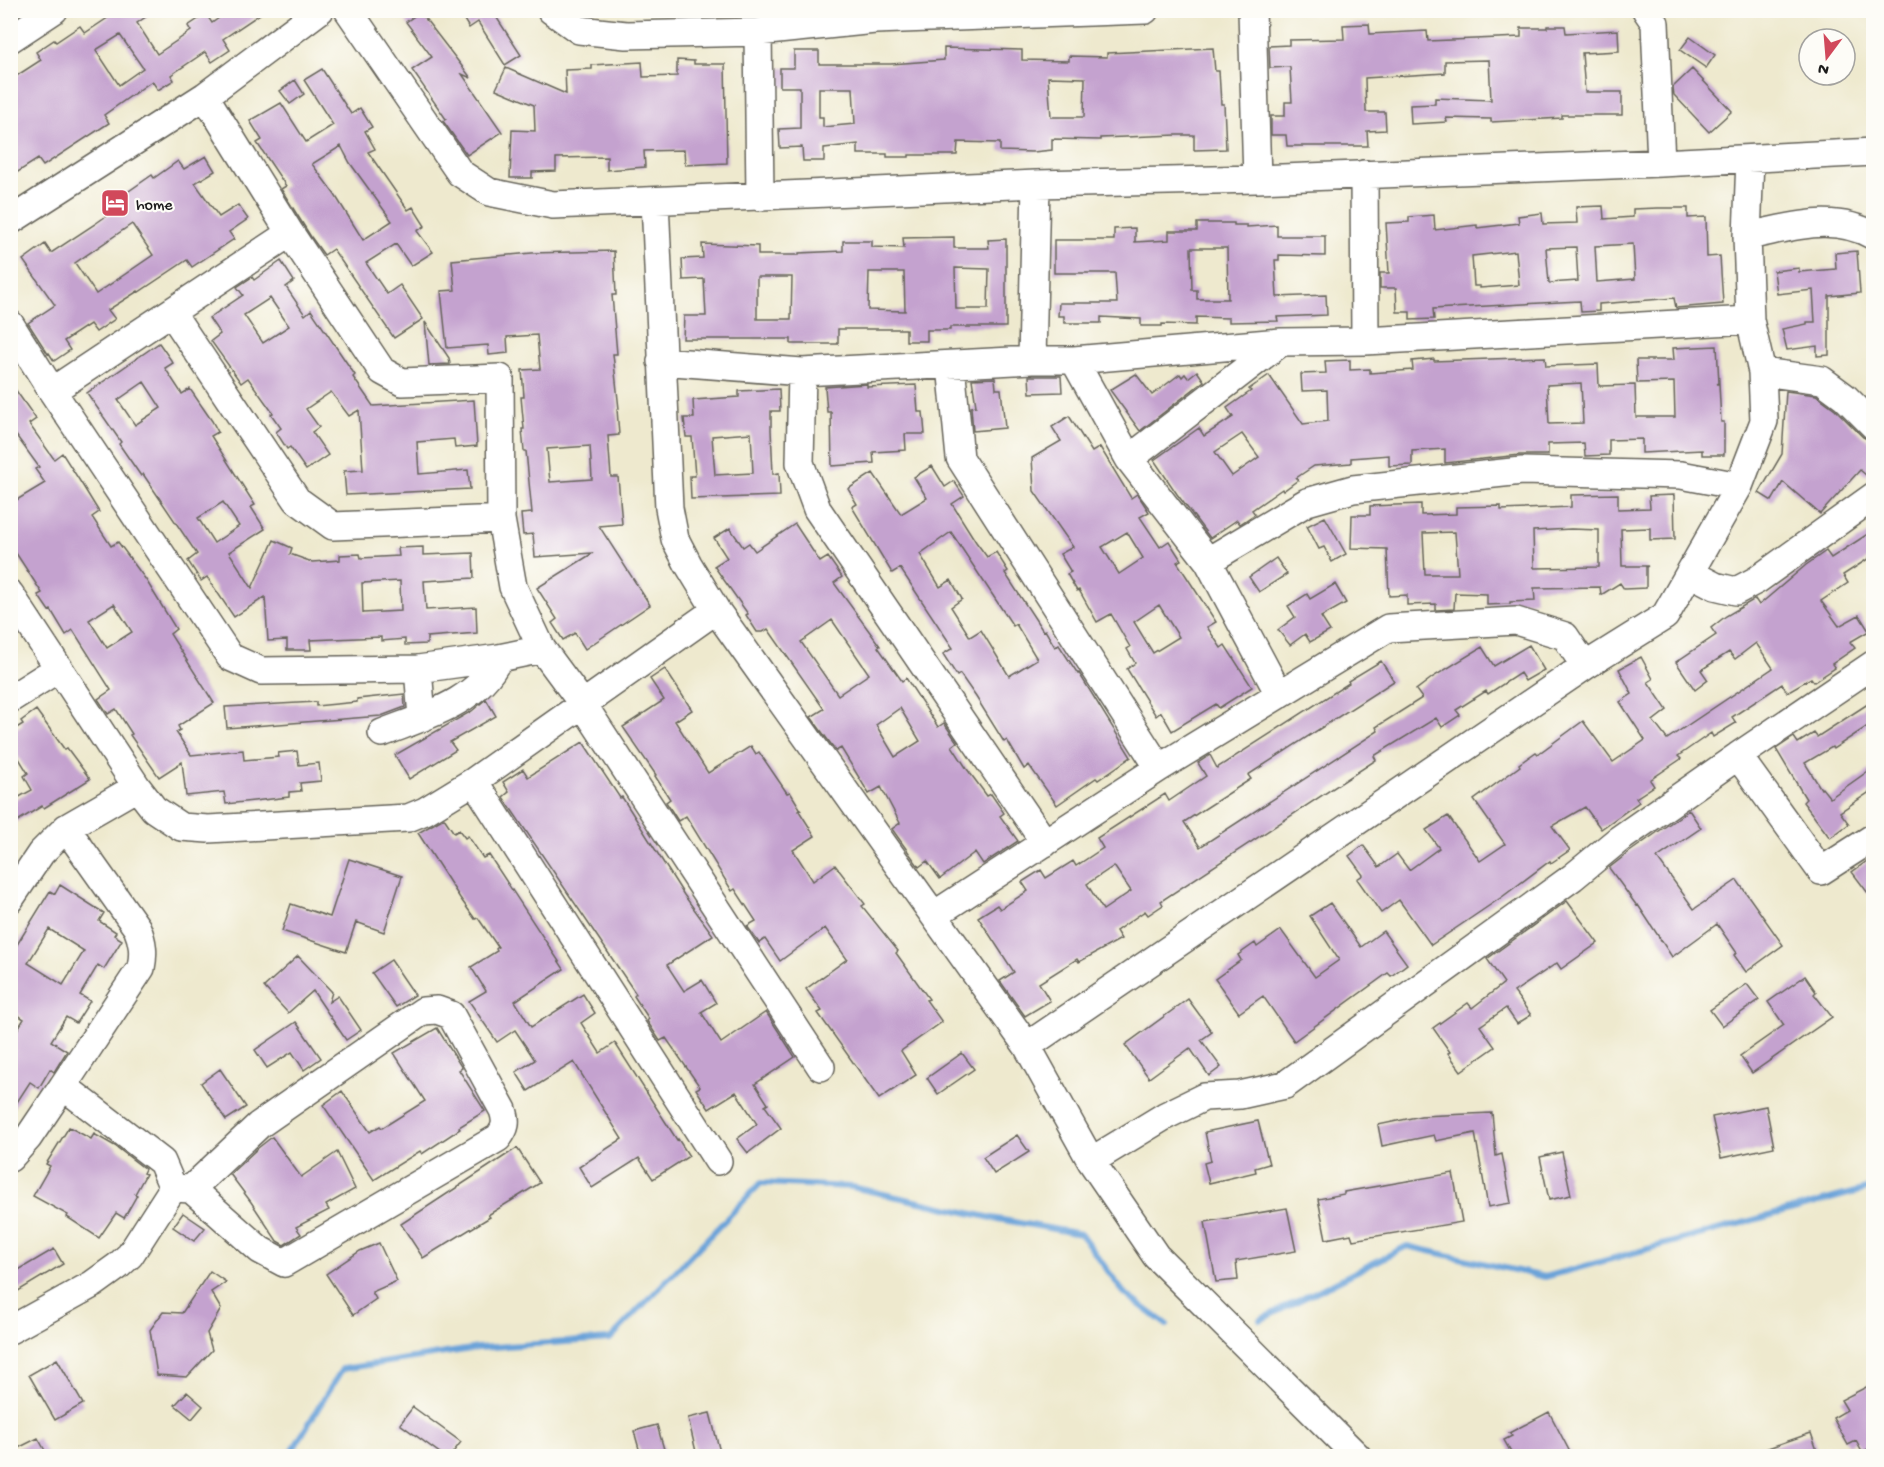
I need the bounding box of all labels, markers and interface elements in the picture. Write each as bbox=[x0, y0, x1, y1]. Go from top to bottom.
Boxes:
north arrow bbox=[1797, 27, 1857, 87]
text: N bbox=[1816, 57, 1831, 79]
hotel icon: home bbox=[99, 187, 131, 219]
place label: home bbox=[136, 197, 173, 216]

